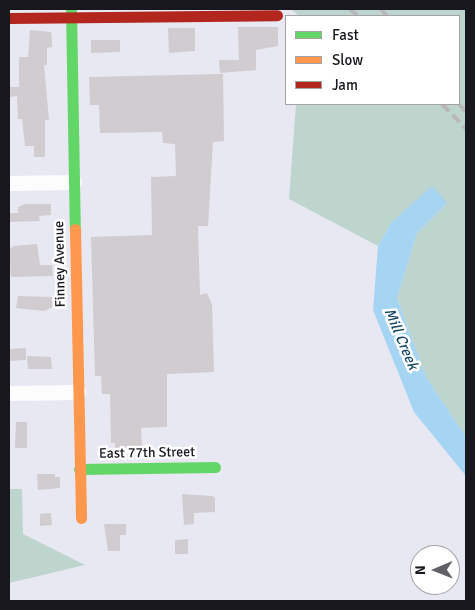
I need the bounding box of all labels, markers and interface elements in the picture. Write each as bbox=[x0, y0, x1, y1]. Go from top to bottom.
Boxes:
legend bbox=[285, 15, 460, 105]
text: Fast bbox=[332, 26, 359, 44]
text: Slow bbox=[332, 51, 363, 69]
text: Jam bbox=[332, 76, 358, 94]
street label: Finney Avenue bbox=[51, 221, 69, 307]
water label: Mill Creek bbox=[380, 306, 422, 372]
street label: East 77th Street bbox=[99, 444, 195, 462]
north arrow bbox=[410, 545, 460, 595]
text: N bbox=[412, 565, 429, 575]

